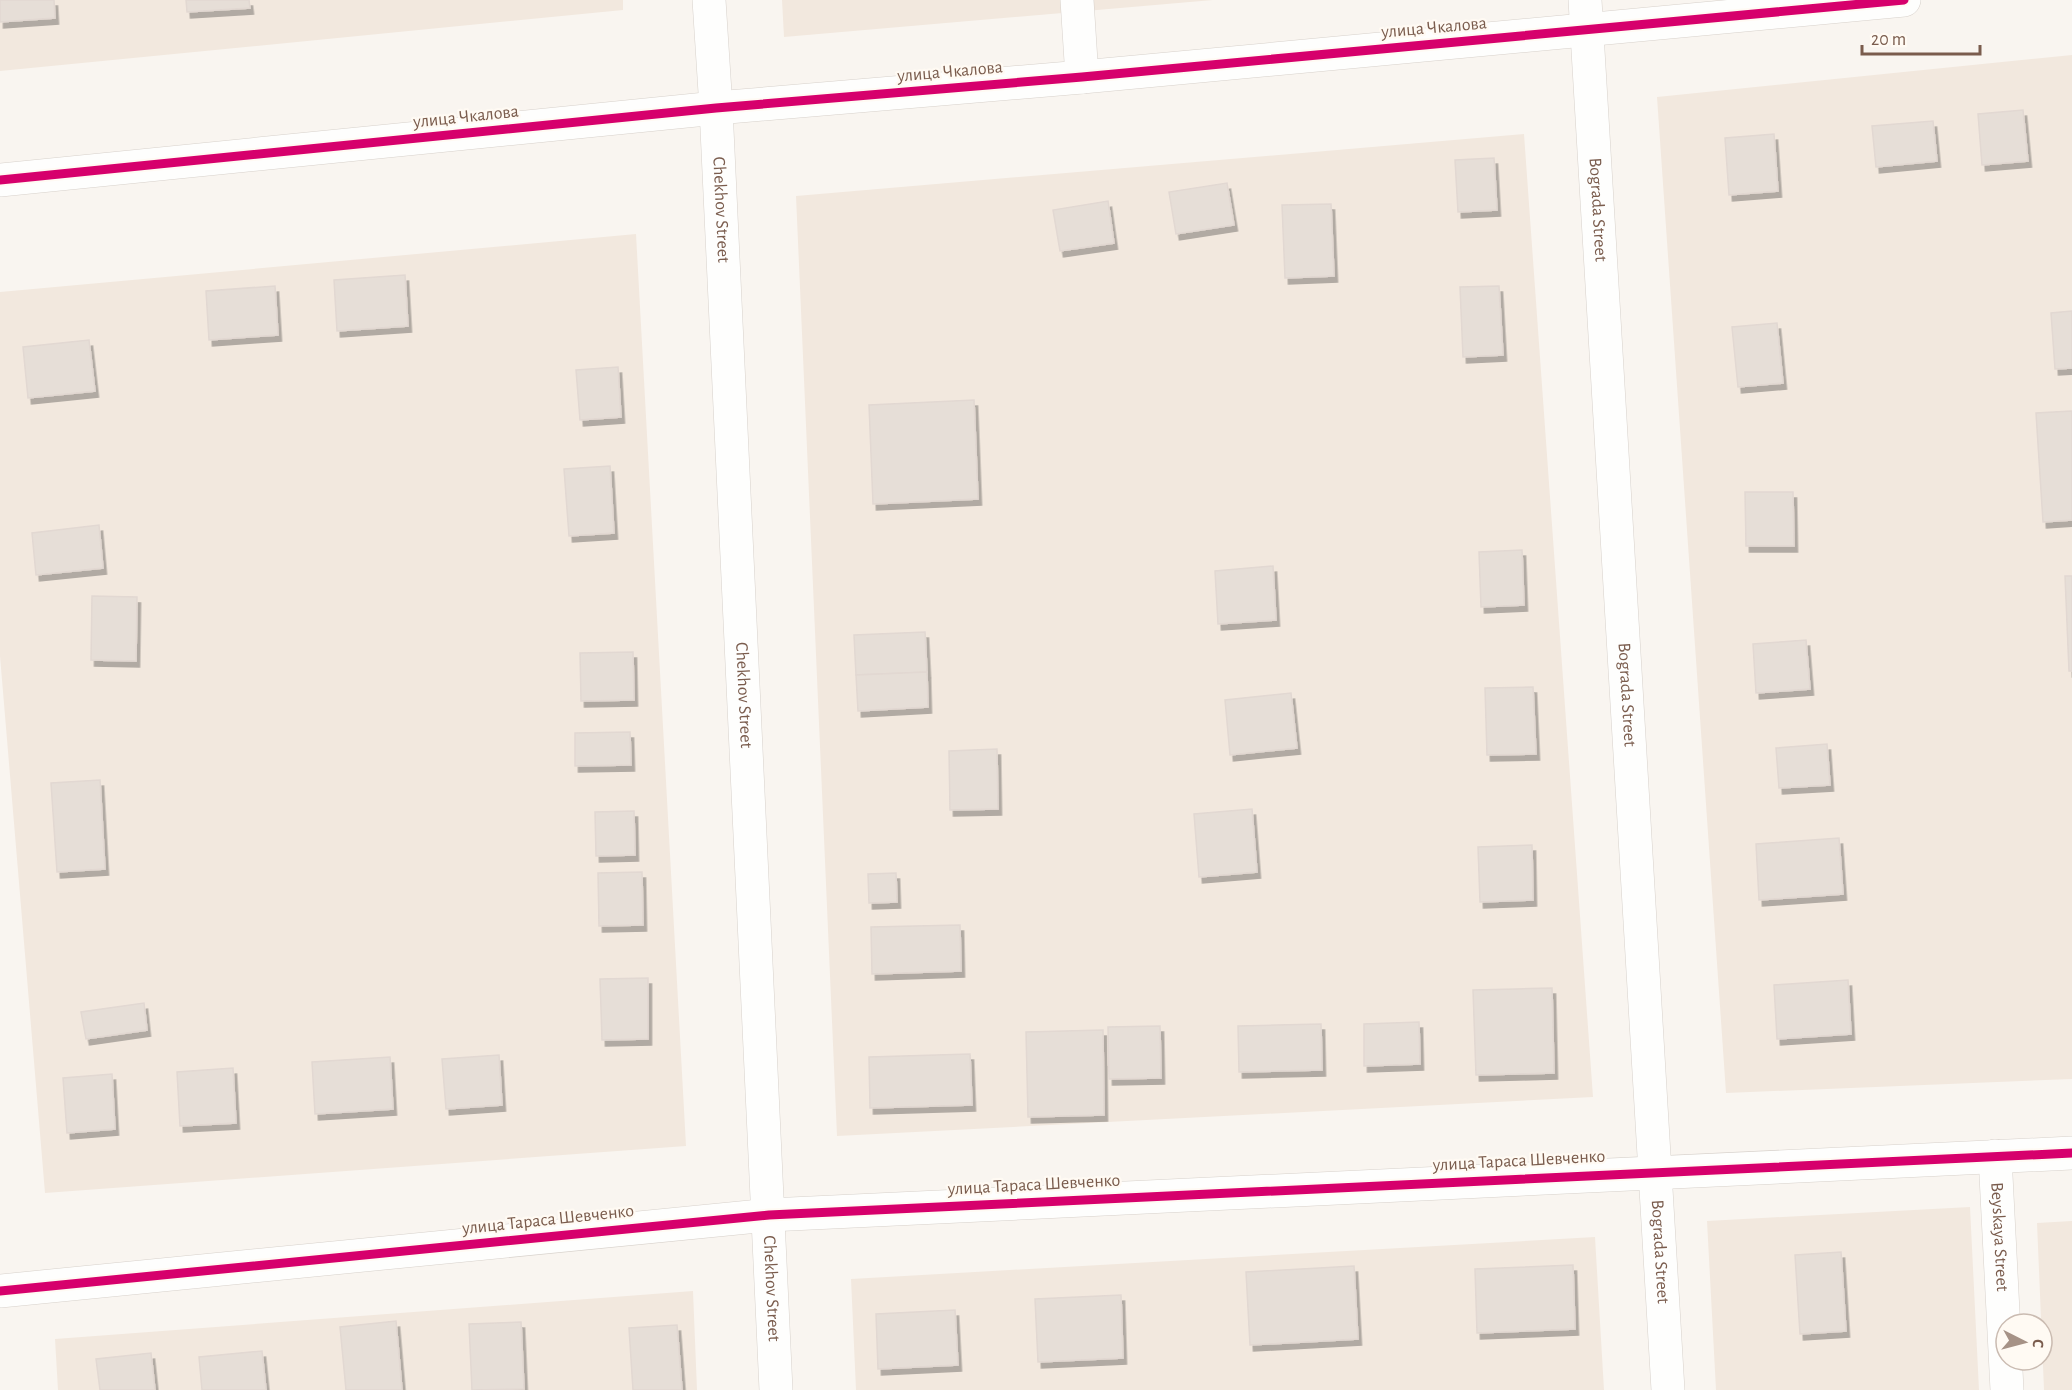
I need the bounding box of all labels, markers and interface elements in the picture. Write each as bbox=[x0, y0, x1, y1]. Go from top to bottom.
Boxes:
street label: улица Чкалова bbox=[1379, 14, 1488, 42]
scale bar bbox=[1862, 18, 1980, 56]
text: 20 m bbox=[1871, 31, 1906, 49]
street label: улица Чкалова bbox=[895, 58, 1004, 86]
street label: улица Чкалова bbox=[411, 103, 520, 132]
street label: Chekhov Street bbox=[709, 156, 732, 263]
street label: Bograda Street bbox=[1585, 157, 1610, 262]
street label: Chekhov Street bbox=[732, 642, 755, 749]
street label: Bograda Street bbox=[1614, 642, 1639, 748]
street label: улица Тараса Шевченко bbox=[1431, 1147, 1606, 1175]
street label: улица Тараса Шевченко bbox=[946, 1171, 1121, 1199]
street label: Beyskaya Street bbox=[1987, 1182, 2011, 1292]
street label: Bograda Street bbox=[1648, 1199, 1672, 1305]
street label: улица Тараса Шевченко bbox=[460, 1202, 635, 1238]
street label: Chekhov Street bbox=[760, 1235, 783, 1342]
north arrow bbox=[1994, 1312, 2054, 1372]
text: С bbox=[2029, 1338, 2046, 1349]

